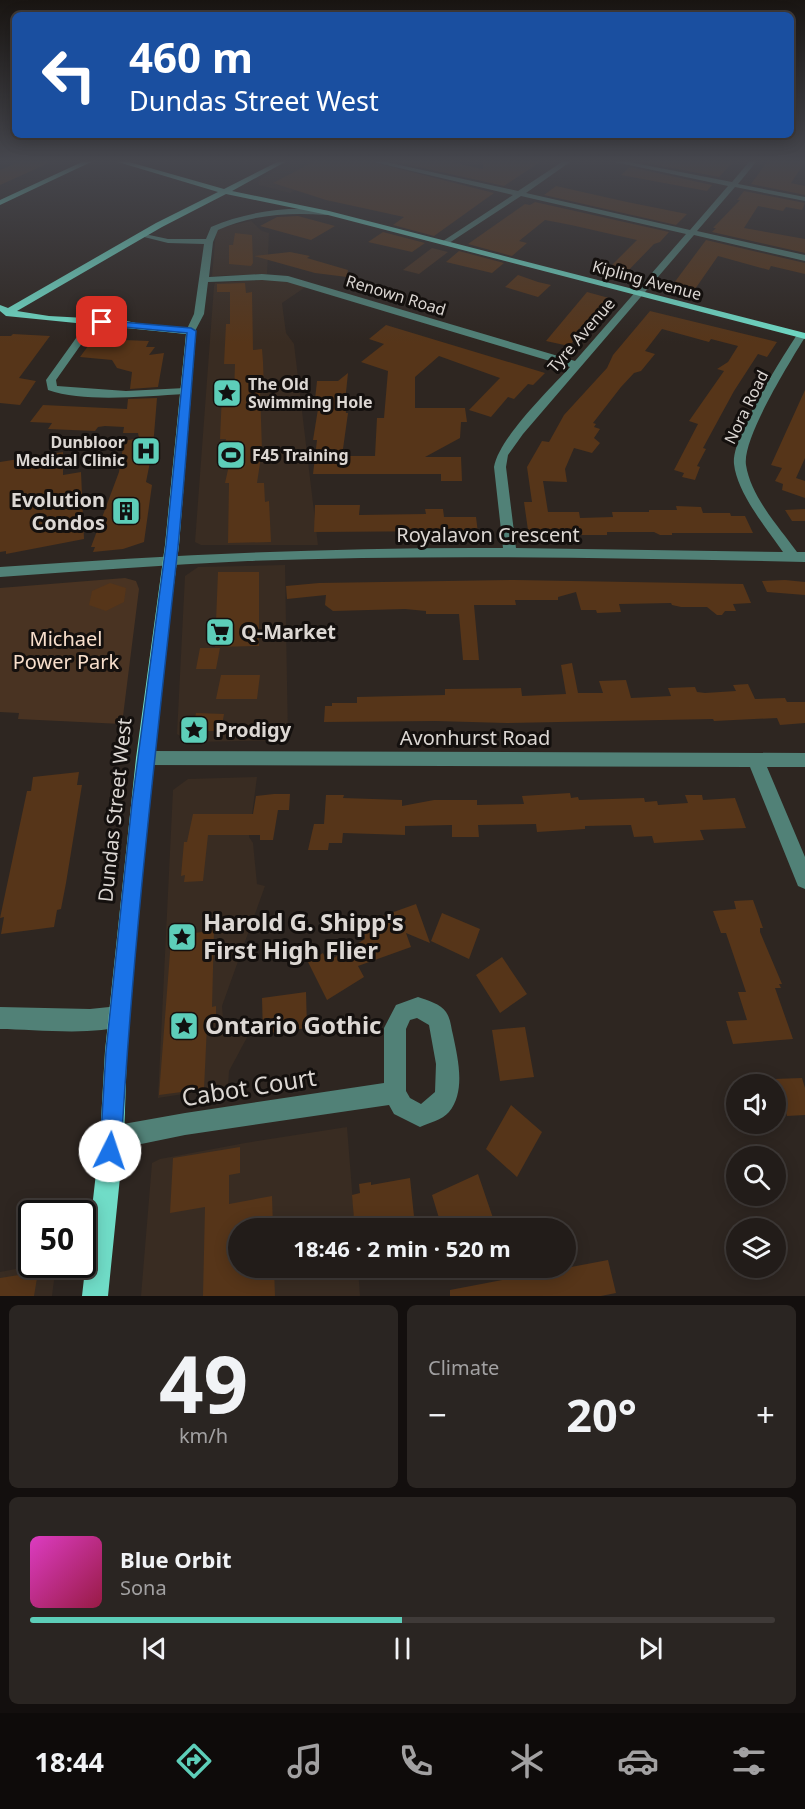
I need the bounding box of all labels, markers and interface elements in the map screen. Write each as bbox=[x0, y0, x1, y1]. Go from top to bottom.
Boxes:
text: 460 m bbox=[129, 28, 253, 85]
icon: left bbox=[30, 36, 108, 114]
text: Dundas Street West bbox=[129, 82, 379, 119]
street label: Kipling Avenue bbox=[590, 255, 704, 305]
street label: Renown Road bbox=[343, 269, 449, 321]
street label: Tyre Avenue bbox=[542, 293, 620, 377]
pin bbox=[76, 296, 127, 347]
icon: arrive bbox=[85, 305, 118, 338]
street label: Nora Road bbox=[719, 366, 773, 448]
place label: The Old Swimming Hole bbox=[248, 373, 373, 413]
place icon: The Old Swimming Hole bbox=[211, 377, 243, 409]
place label: Dunbloor Medical Clinic bbox=[15, 431, 125, 471]
hospital icon: Dunbloor Medical Clinic bbox=[130, 435, 162, 467]
sports icon: F45 Training bbox=[215, 439, 247, 471]
place label: F45 Training bbox=[252, 444, 349, 466]
place label: Evolution Condos bbox=[11, 486, 105, 536]
building icon: Evolution Condos bbox=[110, 495, 142, 527]
street label: Royalavon Crescent bbox=[396, 521, 580, 548]
supermarket icon: Q-Market bbox=[204, 616, 236, 648]
place label: Q-Market bbox=[241, 618, 336, 645]
park label: Michael Power Park bbox=[13, 625, 120, 675]
place icon: Prodigy bbox=[178, 714, 210, 746]
place label: Prodigy bbox=[215, 716, 292, 743]
street label: Dundas Street West bbox=[91, 717, 138, 903]
street label: Avonhurst Road bbox=[400, 724, 550, 751]
place label: Harold G. Shipp's First High Flier bbox=[203, 905, 404, 966]
place icon: Harold G. Shipp's First High Flier bbox=[166, 921, 198, 953]
place label: Ontario Gothic bbox=[205, 1008, 381, 1041]
place icon: Ontario Gothic bbox=[168, 1010, 200, 1042]
street label: Cabot Court bbox=[179, 1060, 319, 1113]
map controls bbox=[726, 1074, 786, 1278]
button: sound bbox=[726, 1074, 786, 1134]
position arrow bbox=[78, 1119, 142, 1183]
button: search bbox=[726, 1146, 786, 1206]
speed limit sign: 50 bbox=[18, 1200, 96, 1278]
button: layers bbox=[726, 1218, 786, 1278]
text: 18:46 · 2 min · 520 m bbox=[293, 1233, 511, 1263]
text: 49 bbox=[159, 1330, 248, 1436]
text: Climate bbox=[428, 1354, 499, 1381]
text: 20° bbox=[566, 1384, 637, 1445]
text: − bbox=[428, 1392, 447, 1437]
text: + bbox=[756, 1392, 775, 1437]
text: km/h bbox=[179, 1422, 228, 1449]
text: Blue Orbit bbox=[120, 1544, 232, 1574]
text: Sona bbox=[120, 1574, 167, 1601]
icon: previous bbox=[138, 1632, 171, 1665]
icon: pause bbox=[386, 1632, 419, 1665]
icon: next bbox=[634, 1632, 667, 1665]
icon: directions bbox=[173, 1740, 215, 1782]
icon: music bbox=[284, 1740, 326, 1782]
icon: phone bbox=[395, 1740, 437, 1782]
icon: climate bbox=[506, 1740, 548, 1782]
icon: car bbox=[617, 1740, 659, 1782]
icon: filters bbox=[728, 1740, 770, 1782]
text: 18:44 bbox=[35, 1743, 104, 1780]

